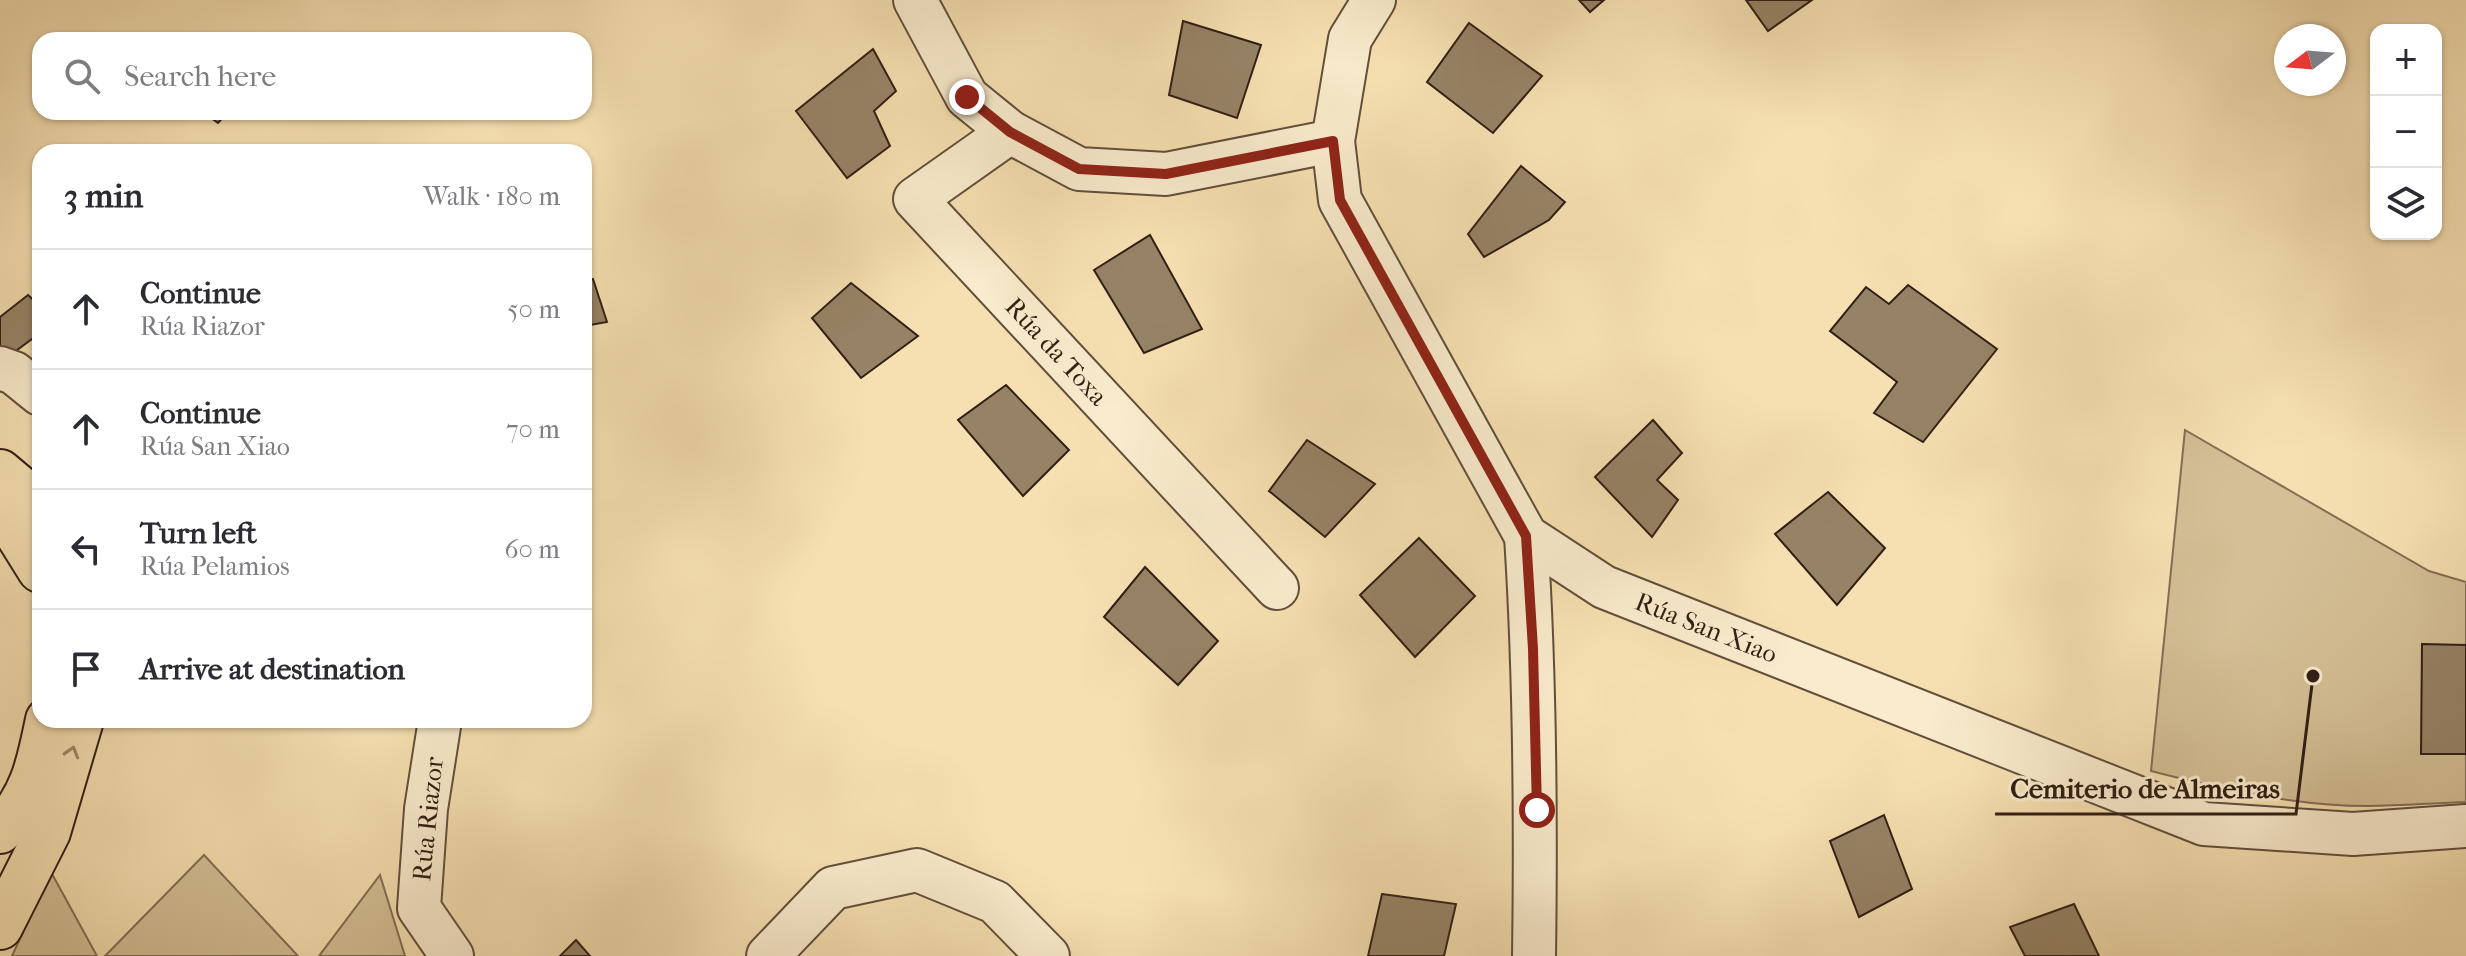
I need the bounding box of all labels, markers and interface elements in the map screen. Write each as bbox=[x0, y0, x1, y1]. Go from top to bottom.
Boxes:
north arrow bbox=[2274, 24, 2346, 96]
map controls bbox=[2370, 24, 2442, 240]
button: + bbox=[2370, 24, 2442, 96]
search box bbox=[32, 32, 592, 120]
icon: search bbox=[60, 54, 104, 98]
text: Search here bbox=[124, 59, 276, 94]
route end bbox=[949, 79, 985, 115]
button: − bbox=[2370, 96, 2442, 168]
button: layers bbox=[2370, 168, 2442, 240]
text: 3 min bbox=[64, 176, 143, 216]
text: Walk · 180 m bbox=[423, 181, 560, 212]
text: Continue bbox=[140, 276, 261, 311]
icon: ahead bbox=[64, 287, 108, 331]
street label: Rúa da Toxa bbox=[999, 291, 1115, 412]
text: 50 m bbox=[507, 294, 560, 325]
text: Rúa Riazor bbox=[140, 311, 265, 342]
text: Continue bbox=[140, 396, 261, 431]
icon: ahead bbox=[64, 407, 108, 451]
text: 70 m bbox=[506, 414, 560, 445]
text: Rúa San Xiao bbox=[140, 431, 290, 462]
text: Turn left bbox=[140, 516, 257, 551]
icon: left bbox=[64, 527, 108, 571]
text: 60 m bbox=[504, 534, 560, 565]
text: Rúa Pelamios bbox=[140, 551, 290, 582]
street label: Rúa San Xiao bbox=[1631, 585, 1782, 669]
icon: arrive bbox=[64, 647, 108, 691]
text: Arrive at destination bbox=[140, 652, 405, 687]
one-way arrow bbox=[63, 746, 79, 760]
street label: Rúa Riazor bbox=[406, 755, 450, 883]
callout: Cemiterio de Almeiras bbox=[1995, 762, 2296, 814]
text: Cemiterio de Almeiras bbox=[2010, 772, 2280, 805]
route start bbox=[1519, 792, 1555, 828]

